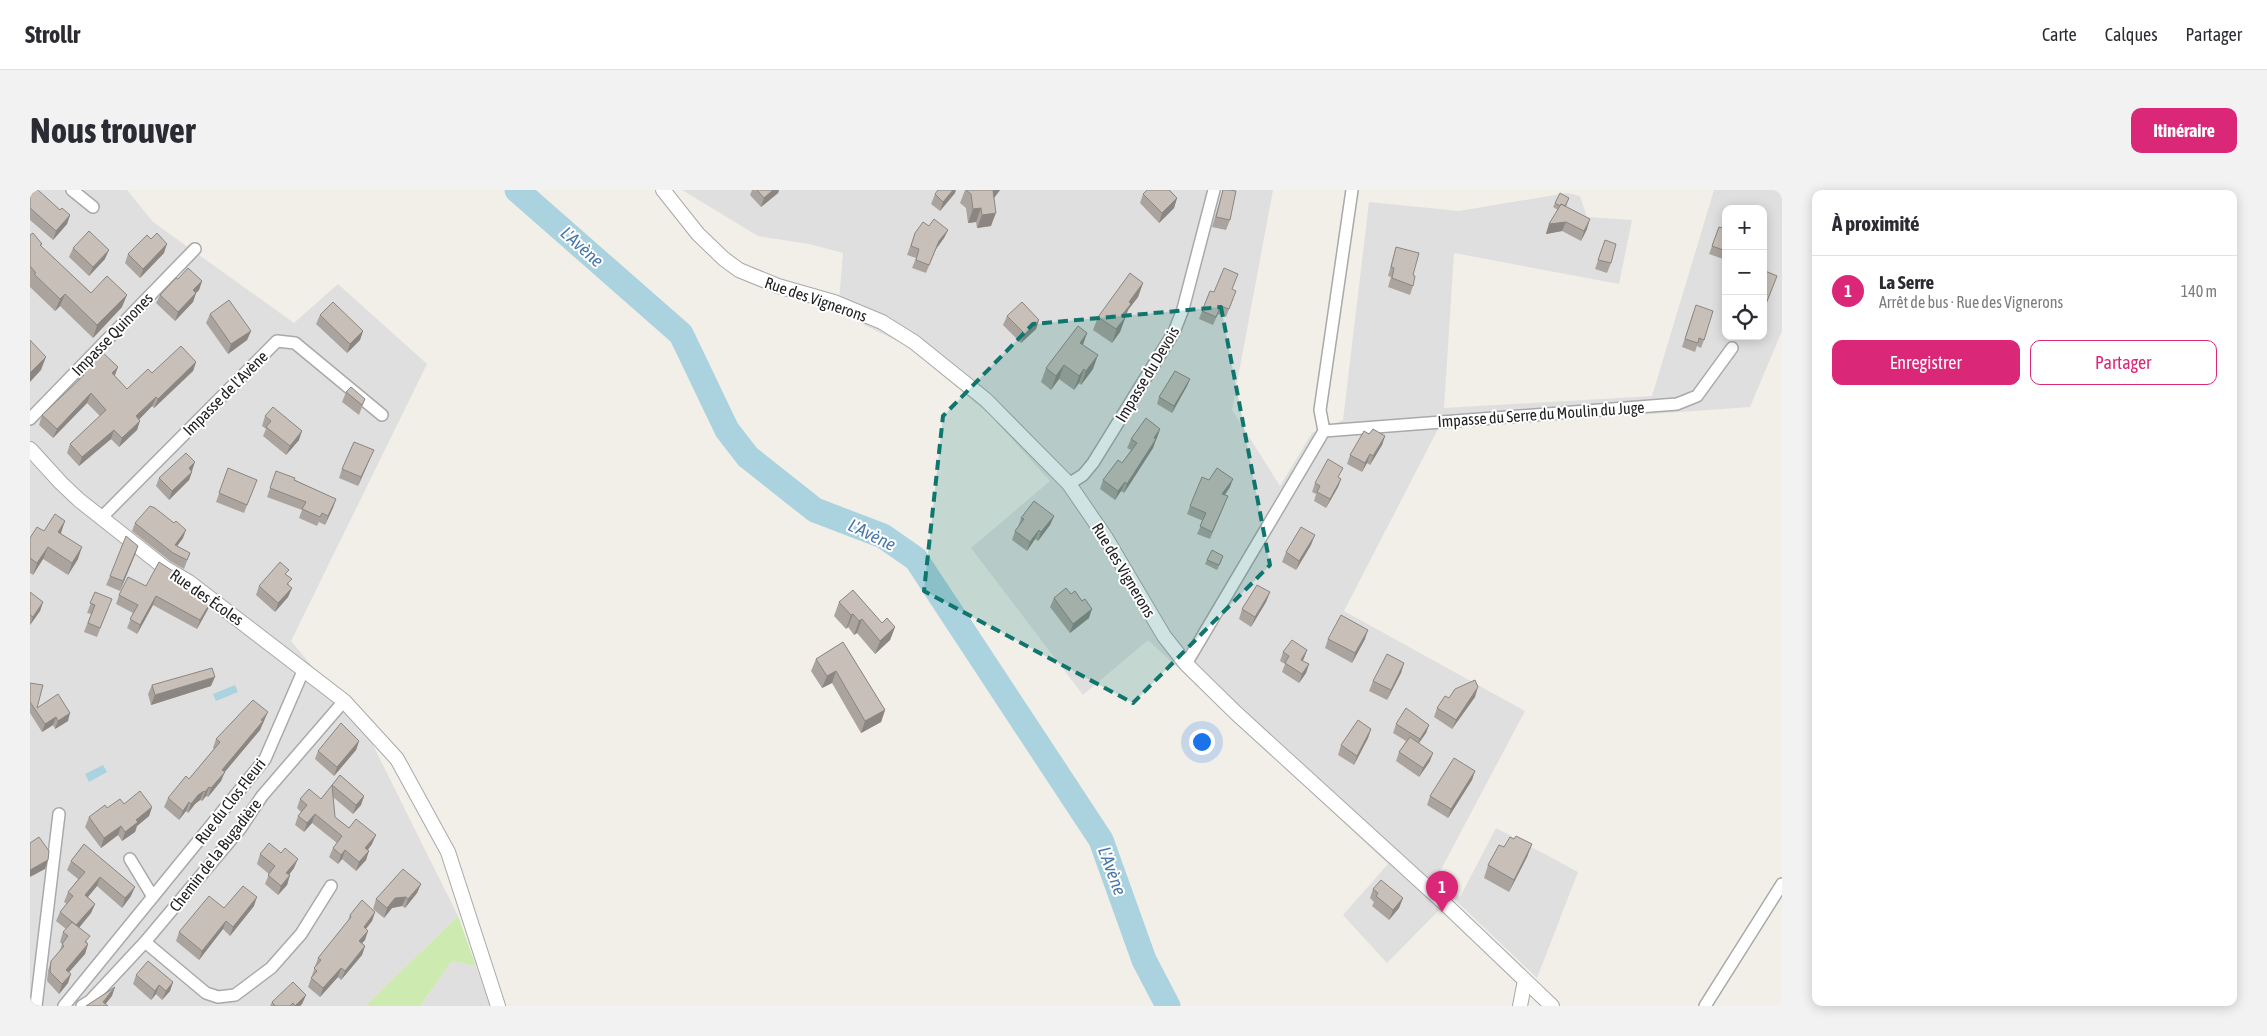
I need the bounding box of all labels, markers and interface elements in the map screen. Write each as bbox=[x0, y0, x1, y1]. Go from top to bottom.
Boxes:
text: Strollr bbox=[25, 21, 80, 48]
text: Carte bbox=[2042, 24, 2077, 45]
text: Calques bbox=[2105, 24, 2158, 45]
text: Partager bbox=[2186, 24, 2242, 45]
button: Itinéraire bbox=[2131, 108, 2237, 153]
text: Nous trouver bbox=[30, 110, 195, 150]
map controls bbox=[1722, 205, 1767, 340]
button: + bbox=[1722, 205, 1767, 250]
text: À proximité bbox=[1832, 211, 1920, 235]
water label: L'Avène bbox=[557, 222, 608, 271]
button: − bbox=[1722, 250, 1767, 295]
text: La Serre bbox=[1879, 271, 1934, 293]
street label: Rue des Vignerons bbox=[762, 273, 870, 326]
text: 1 bbox=[1844, 282, 1852, 300]
text: 140 m bbox=[2181, 282, 2217, 300]
street label: Impasse Quinones bbox=[68, 289, 157, 380]
text: Arrêt de bus · Rue des Vignerons bbox=[1879, 293, 2063, 311]
button: locate bbox=[1722, 295, 1767, 340]
street label: Impasse du Devois bbox=[1111, 323, 1184, 426]
button: Enregistrer bbox=[1832, 340, 2020, 385]
button: Partager bbox=[2030, 340, 2217, 385]
street label: Impasse de l'Avène bbox=[179, 347, 272, 440]
street label: Impasse du Serre du Moulin du Juge bbox=[1437, 398, 1645, 431]
water label: L'Avène bbox=[845, 514, 899, 555]
street label: Rue des Vignerons bbox=[1088, 520, 1159, 621]
street label: Rue des Écoles bbox=[167, 565, 247, 629]
your location bbox=[1189, 729, 1215, 755]
street label: Rue du Clos Fleuri bbox=[191, 755, 269, 847]
street label: Chemin de la Bugadière bbox=[165, 795, 265, 916]
water label: L'Avène bbox=[1094, 844, 1131, 898]
pin: 1 bbox=[1426, 871, 1458, 912]

